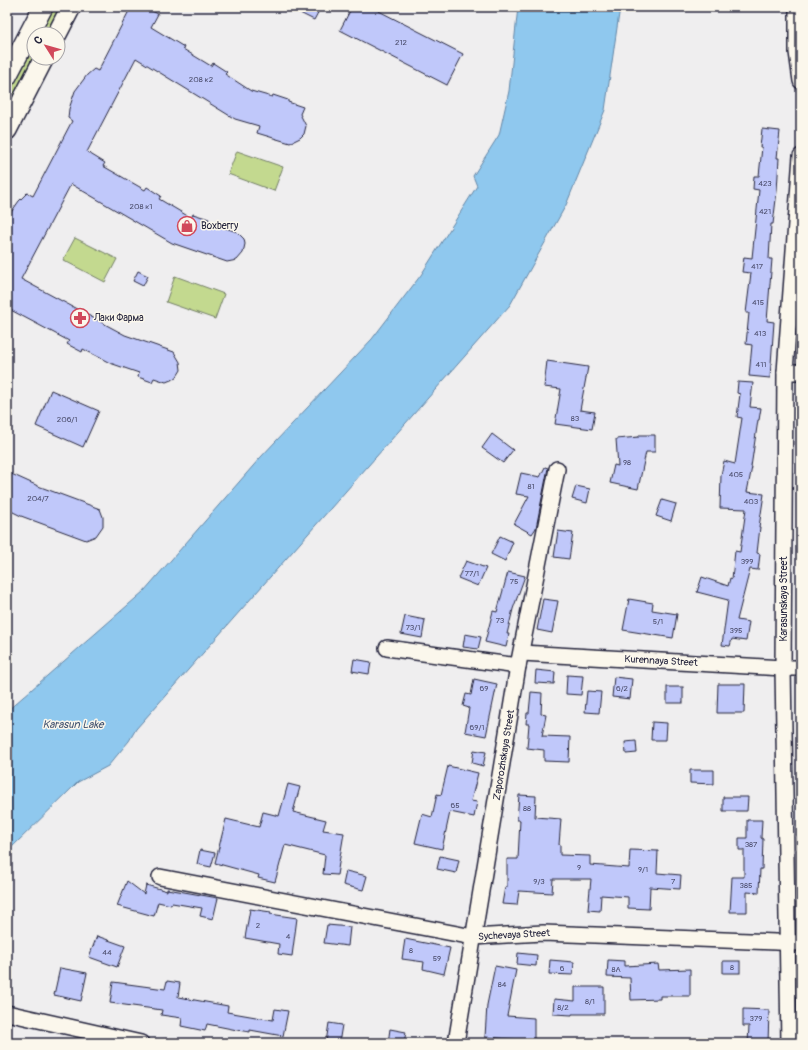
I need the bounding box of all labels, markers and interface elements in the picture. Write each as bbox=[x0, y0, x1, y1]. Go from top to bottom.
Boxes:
north arrow bbox=[26, 26, 66, 66]
text: С bbox=[31, 33, 46, 47]
house number: 212 bbox=[395, 38, 408, 47]
house number: 208 к2 bbox=[189, 75, 214, 84]
house number: 423 bbox=[758, 179, 772, 188]
house number: 208 к1 bbox=[130, 202, 152, 211]
house number: 421 bbox=[759, 207, 771, 216]
shop icon: Boxberry bbox=[176, 215, 198, 237]
place label: Boxberry bbox=[201, 220, 239, 232]
house number: 417 bbox=[751, 262, 764, 271]
house number: 415 bbox=[752, 298, 764, 307]
pharmacy icon: Лаки Фарма bbox=[69, 307, 91, 329]
place label: Лаки Фарма bbox=[93, 312, 144, 324]
house number: 413 bbox=[754, 329, 767, 338]
house number: 411 bbox=[756, 360, 766, 369]
house number: 83 bbox=[571, 414, 580, 423]
house number: 206/1 bbox=[57, 415, 77, 424]
house number: 98 bbox=[623, 458, 631, 467]
house number: 405 bbox=[729, 470, 743, 479]
house number: 81 bbox=[527, 482, 535, 491]
house number: 204/7 bbox=[27, 494, 50, 503]
house number: 403 bbox=[744, 497, 759, 506]
street label: Karasunskaya Street bbox=[778, 555, 790, 642]
house number: 399 bbox=[741, 557, 753, 566]
house number: 77/1 bbox=[465, 569, 479, 578]
house number: 75 bbox=[510, 577, 518, 586]
house number: 73 bbox=[496, 616, 505, 625]
house number: 5/1 bbox=[653, 617, 663, 626]
house number: 73/1 bbox=[406, 623, 420, 632]
house number: 395 bbox=[730, 626, 742, 635]
street label: Kurennaya Street bbox=[624, 653, 699, 669]
house number: 69 bbox=[480, 684, 488, 693]
house number: 6/2 bbox=[616, 684, 629, 693]
street label: Zaporozhskaya Street bbox=[491, 708, 517, 801]
water label: Karasun Lake bbox=[43, 718, 105, 731]
house number: 69/1 bbox=[470, 723, 484, 732]
house number: 65 bbox=[451, 801, 460, 810]
house number: 88 bbox=[523, 804, 531, 813]
house number: 387 bbox=[745, 840, 758, 849]
house number: 9 bbox=[577, 863, 581, 872]
house number: 9/1 bbox=[638, 865, 648, 874]
house number: 9/3 bbox=[533, 877, 545, 886]
house number: 7 bbox=[671, 877, 676, 886]
house number: 385 bbox=[740, 881, 752, 890]
house number: 2 bbox=[256, 921, 261, 930]
street label: Sychevaya Street bbox=[478, 927, 551, 943]
house number: 4 bbox=[286, 932, 291, 941]
house number: 8 bbox=[409, 946, 413, 955]
house number: 44 bbox=[102, 948, 112, 957]
house number: 59 bbox=[433, 954, 441, 963]
house number: 8 bbox=[730, 963, 734, 972]
house number: 6 bbox=[560, 964, 565, 973]
house number: 8А bbox=[611, 965, 621, 974]
house number: 84 bbox=[498, 980, 507, 989]
house number: 8/1 bbox=[585, 997, 595, 1006]
house number: 8/2 bbox=[557, 1003, 569, 1012]
house number: 379 bbox=[750, 1014, 762, 1023]

